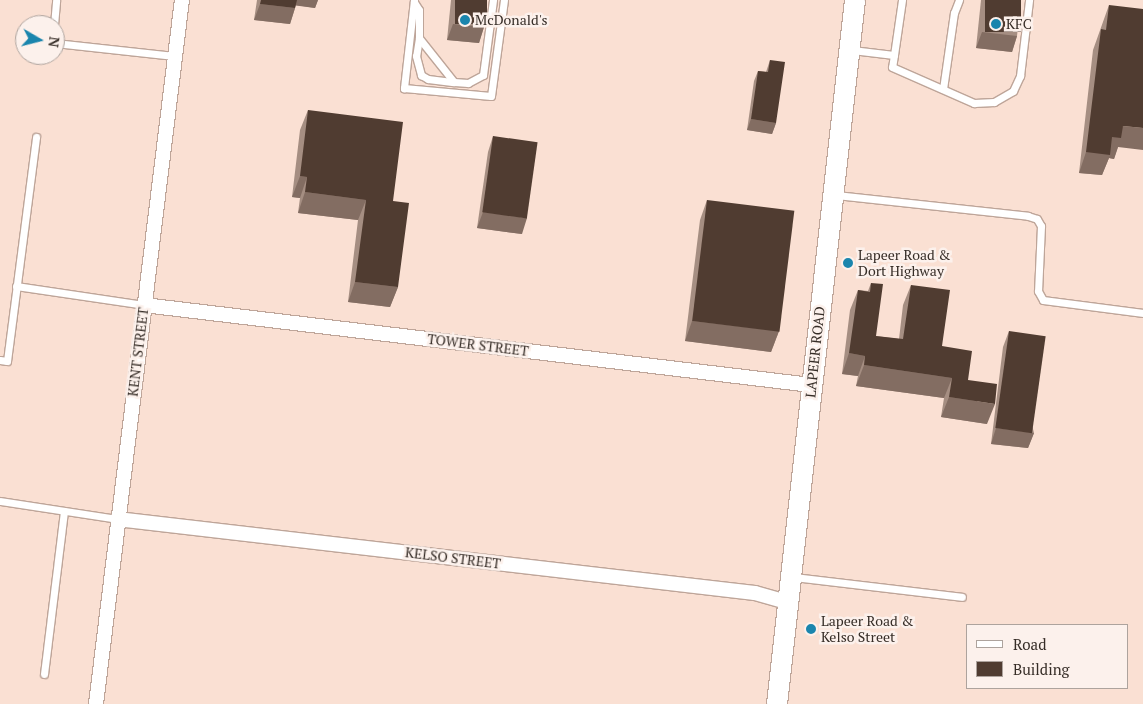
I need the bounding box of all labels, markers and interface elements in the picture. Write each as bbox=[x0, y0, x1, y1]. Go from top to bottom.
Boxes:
place label: McDonald's bbox=[475, 12, 547, 28]
marker: McDonald's bbox=[459, 14, 471, 26]
north arrow bbox=[15, 15, 65, 65]
place label: KFC bbox=[1006, 16, 1032, 32]
marker: KFC bbox=[990, 18, 1002, 30]
text: N bbox=[44, 35, 65, 49]
place label: Lapeer Road & Dort Highway bbox=[858, 247, 950, 280]
marker: Lapeer Road & Dort Highway bbox=[842, 257, 854, 269]
street label: LAPEER ROAD bbox=[802, 305, 828, 399]
street label: KENT STREET bbox=[124, 307, 152, 397]
street label: TOWER STREET bbox=[426, 330, 530, 360]
street label: KELSO STREET bbox=[404, 544, 502, 572]
place label: Lapeer Road & Kelso Street bbox=[821, 613, 913, 646]
marker: Lapeer Road & Kelso Street bbox=[805, 623, 817, 635]
legend bbox=[966, 624, 1128, 689]
text: Road bbox=[1013, 634, 1046, 654]
text: Building bbox=[1013, 659, 1070, 679]

